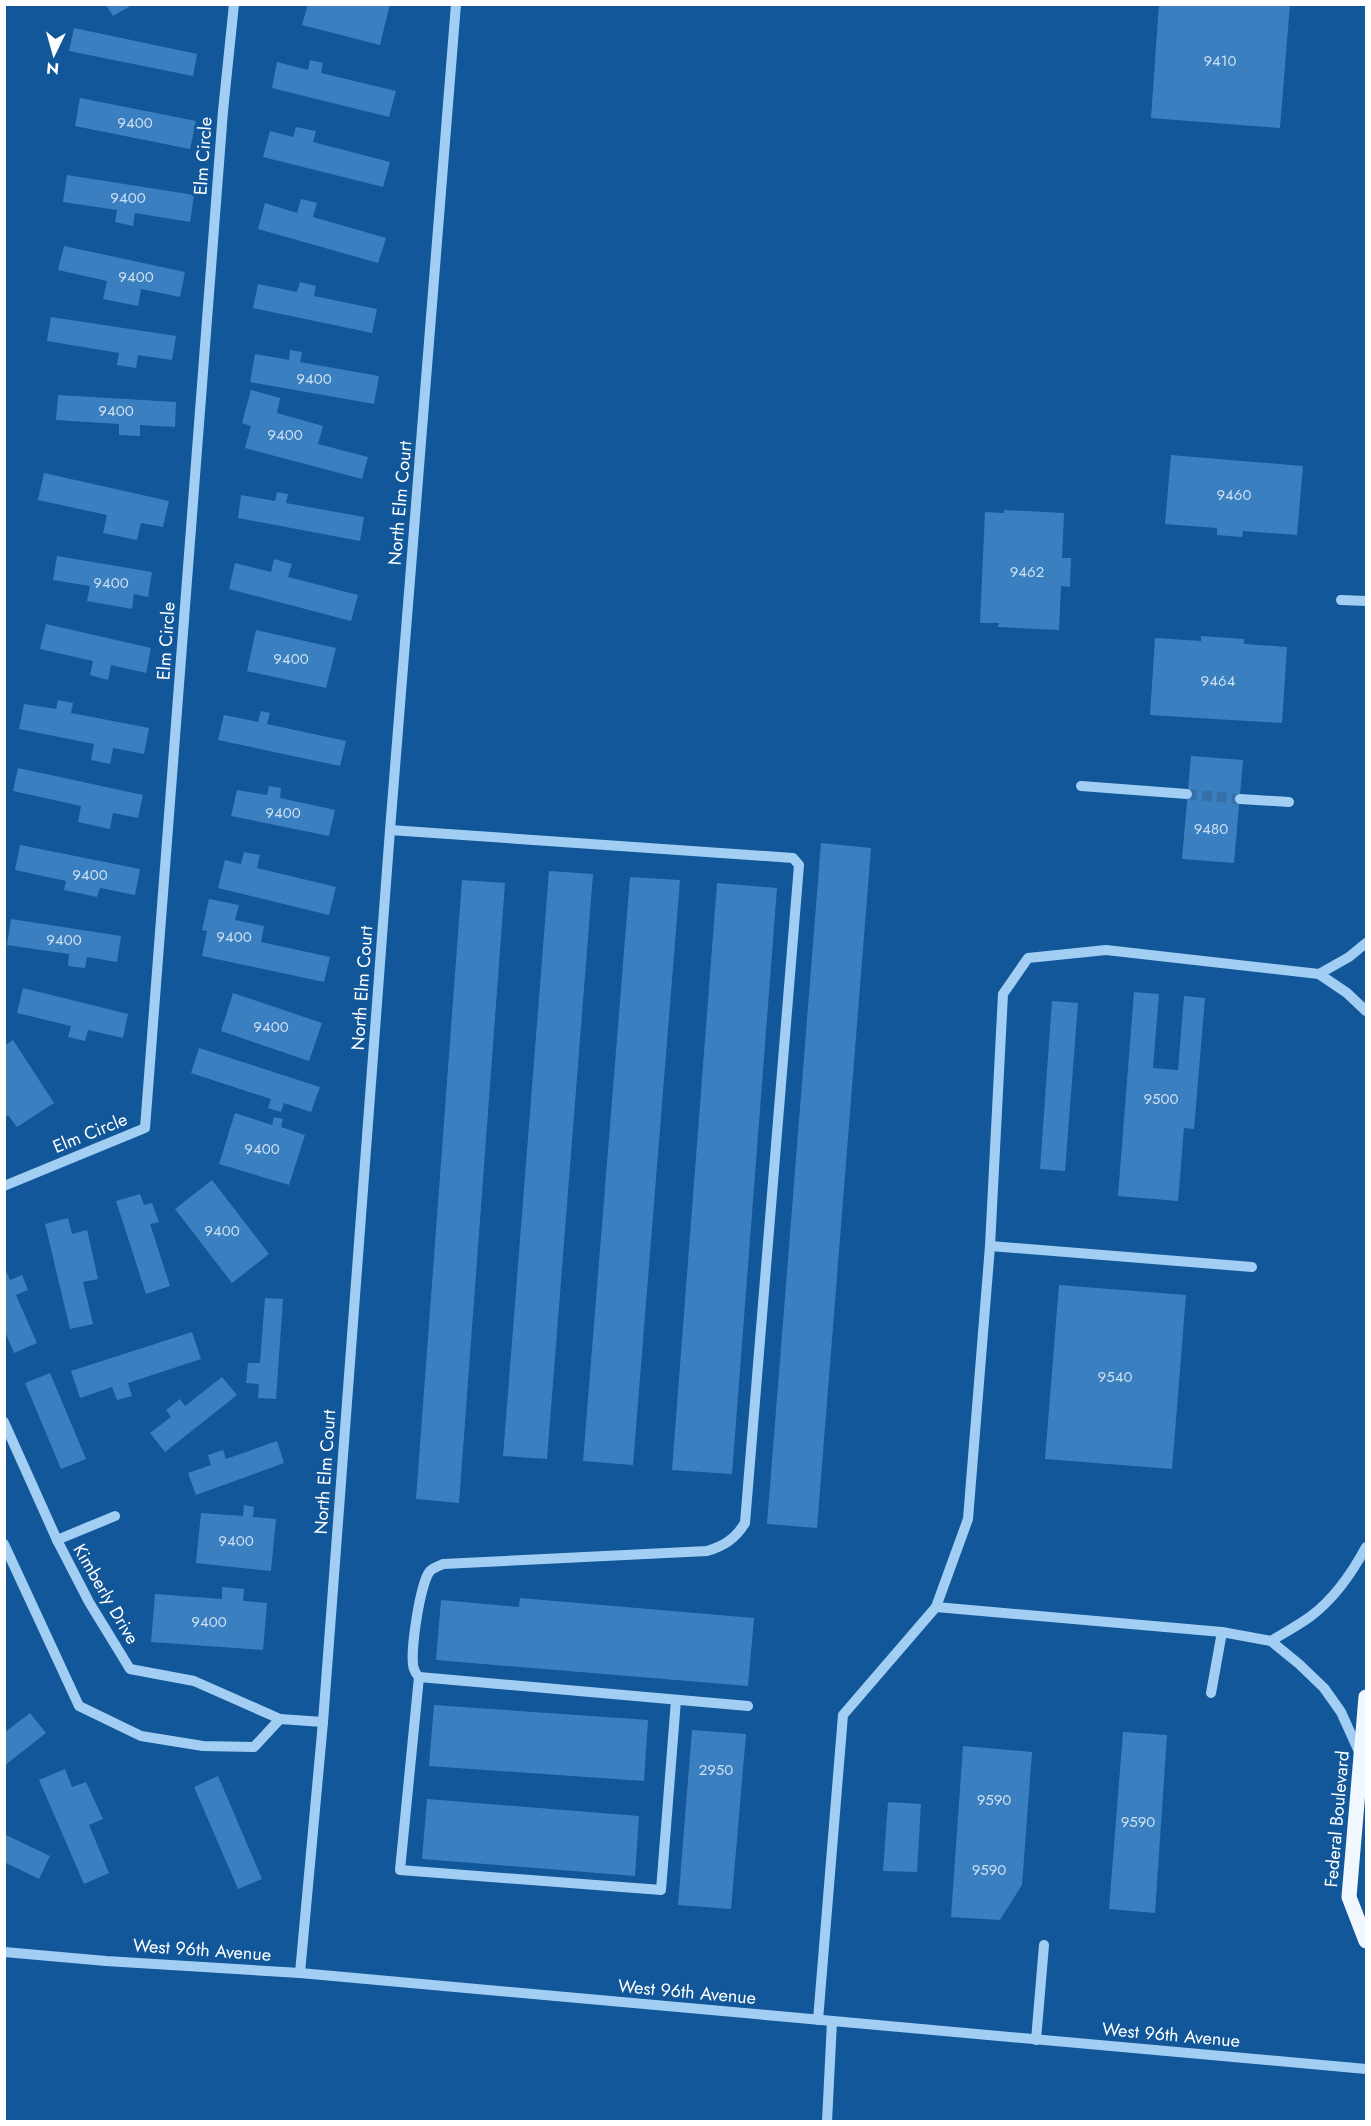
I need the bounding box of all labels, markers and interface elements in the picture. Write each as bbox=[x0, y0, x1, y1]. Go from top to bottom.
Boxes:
north arrow bbox=[24, 24, 84, 84]
house number: 9410 bbox=[1203, 50, 1237, 72]
text: N bbox=[45, 56, 60, 80]
house number: 9400 bbox=[117, 112, 153, 134]
street label: Elm Circle bbox=[187, 116, 219, 196]
house number: 9400 bbox=[110, 187, 146, 209]
house number: 9400 bbox=[118, 266, 154, 288]
house number: 9400 bbox=[296, 368, 332, 390]
house number: 9400 bbox=[98, 400, 134, 422]
house number: 9400 bbox=[267, 424, 303, 446]
street label: North Elm Court bbox=[382, 439, 418, 566]
house number: 9460 bbox=[1216, 484, 1252, 506]
house number: 9462 bbox=[1010, 561, 1044, 583]
house number: 9400 bbox=[93, 572, 129, 594]
street label: Elm Circle bbox=[150, 601, 182, 681]
house number: 9400 bbox=[273, 648, 309, 670]
house number: 9464 bbox=[1201, 670, 1236, 692]
house number: 9400 bbox=[265, 802, 301, 824]
house number: 9480 bbox=[1194, 818, 1228, 840]
house number: 9400 bbox=[72, 864, 108, 886]
street label: North Elm Court bbox=[345, 924, 379, 1051]
house number: 9400 bbox=[216, 926, 252, 948]
house number: 9400 bbox=[46, 929, 82, 951]
house number: 9400 bbox=[253, 1016, 289, 1038]
house number: 9500 bbox=[1143, 1088, 1179, 1110]
street label: Elm Circle bbox=[49, 1106, 131, 1160]
house number: 9400 bbox=[244, 1138, 280, 1160]
house number: 9400 bbox=[204, 1220, 240, 1242]
house number: 9540 bbox=[1098, 1366, 1132, 1388]
street label: North Elm Court bbox=[308, 1408, 342, 1535]
house number: 9400 bbox=[218, 1530, 254, 1552]
street label: Kimberly Drive bbox=[67, 1539, 145, 1649]
house number: 9400 bbox=[191, 1611, 227, 1633]
street label: Federal Boulevard bbox=[1318, 1750, 1356, 1888]
house number: 2950 bbox=[699, 1759, 733, 1781]
house number: 9590 bbox=[977, 1789, 1011, 1811]
house number: 9590 bbox=[1121, 1811, 1155, 1833]
house number: 9590 bbox=[972, 1859, 1006, 1881]
street label: West 96th Avenue bbox=[132, 1932, 272, 1968]
street label: West 96th Avenue bbox=[617, 1973, 757, 2011]
street label: West 96th Avenue bbox=[1101, 2016, 1241, 2054]

